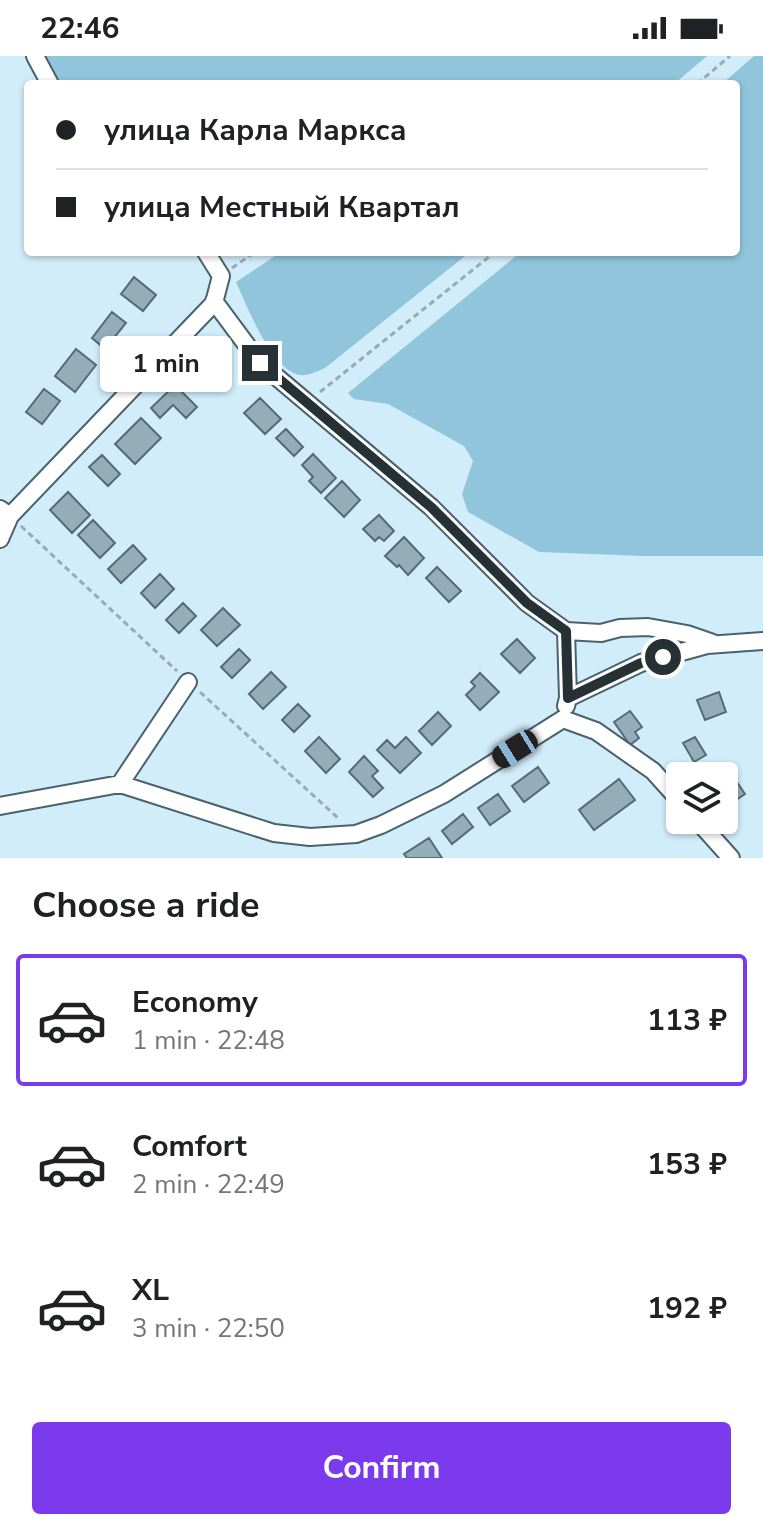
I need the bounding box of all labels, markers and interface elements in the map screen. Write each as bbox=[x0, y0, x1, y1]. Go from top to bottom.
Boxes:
text: 22:46 bbox=[40, 8, 119, 49]
text: улица Карла Маркса bbox=[104, 110, 406, 151]
text: улица Местный Квартал bbox=[104, 187, 460, 228]
callout: 1 min bbox=[100, 335, 232, 391]
route end bbox=[242, 345, 278, 381]
text: 1 min bbox=[132, 346, 200, 381]
route start bbox=[645, 639, 681, 675]
car bbox=[488, 726, 542, 772]
map controls bbox=[666, 762, 738, 834]
button: layers bbox=[666, 762, 738, 834]
text: Choose a ride bbox=[32, 881, 260, 930]
text: Economy bbox=[132, 982, 258, 1023]
icon: car bbox=[36, 984, 108, 1056]
text: 113 ₽ bbox=[647, 1000, 727, 1041]
text: 1 min · 22:48 bbox=[132, 1023, 285, 1058]
text: Comfort bbox=[132, 1126, 247, 1167]
icon: car bbox=[36, 1128, 108, 1200]
text: 153 ₽ bbox=[647, 1144, 727, 1185]
text: 2 min · 22:49 bbox=[132, 1167, 285, 1202]
text: XL bbox=[132, 1270, 169, 1311]
icon: car bbox=[36, 1272, 108, 1344]
text: 192 ₽ bbox=[647, 1288, 727, 1329]
text: 3 min · 22:50 bbox=[132, 1311, 285, 1346]
button: Confirm bbox=[32, 1422, 731, 1514]

